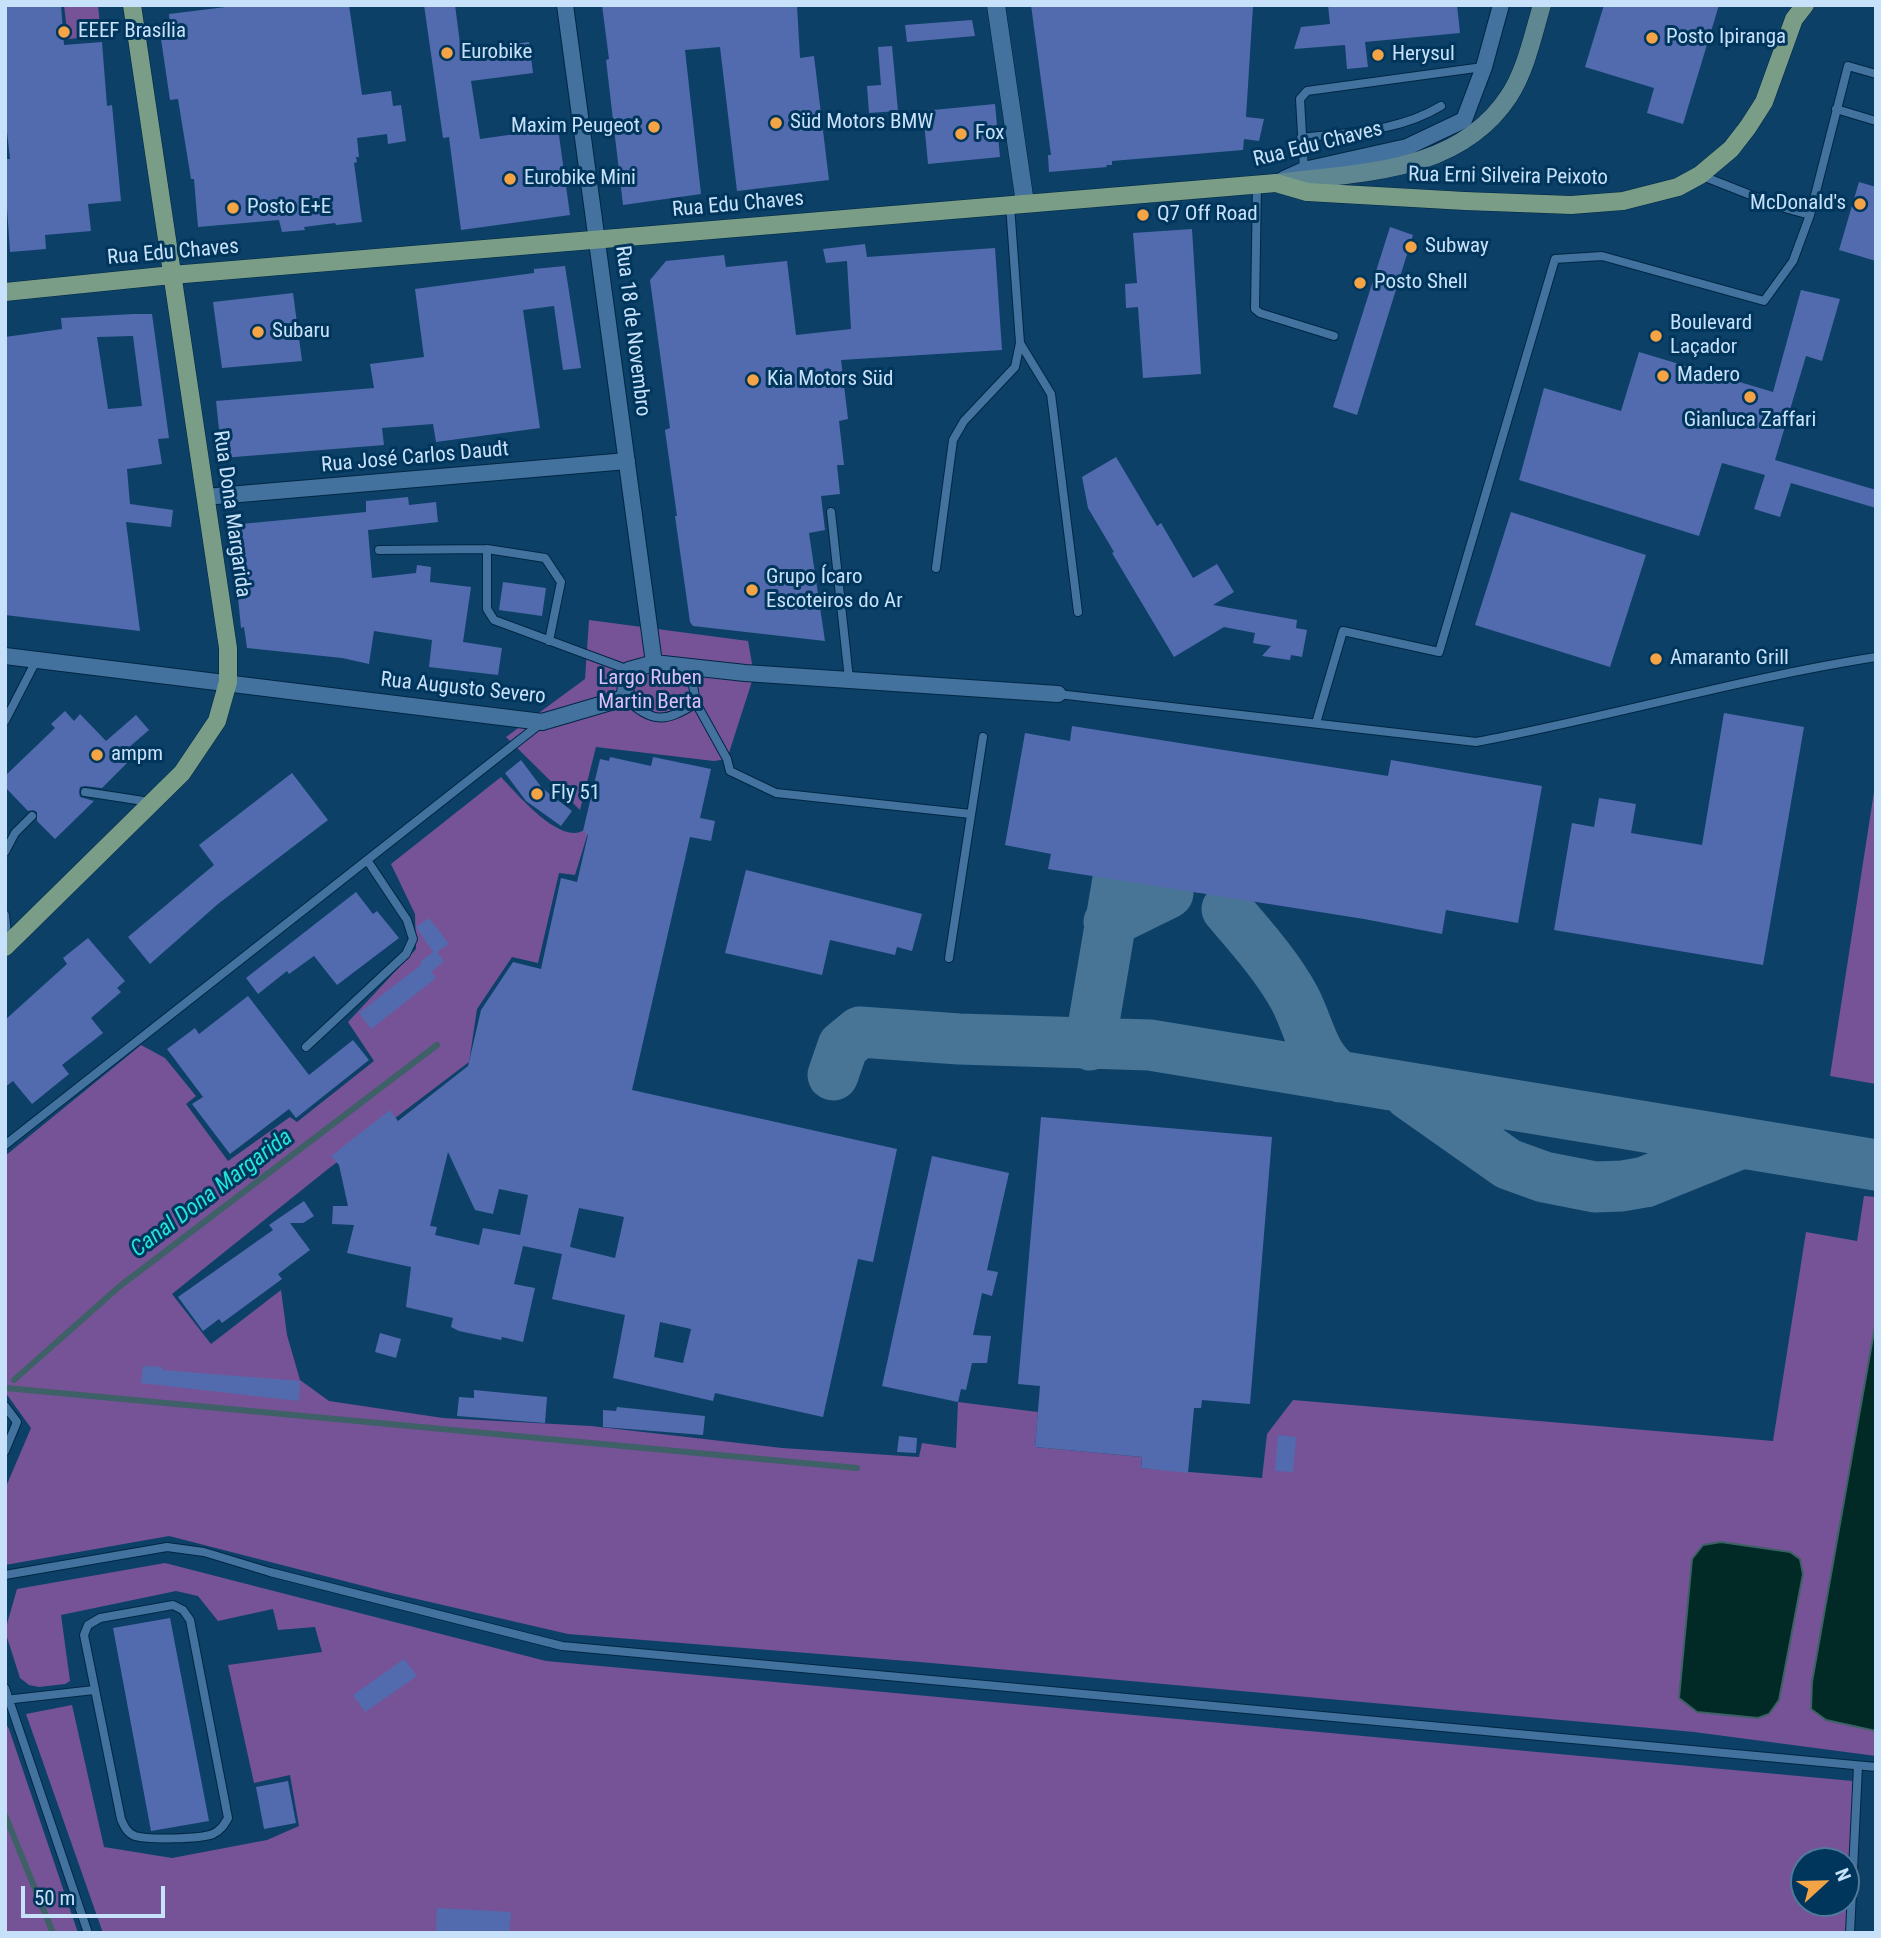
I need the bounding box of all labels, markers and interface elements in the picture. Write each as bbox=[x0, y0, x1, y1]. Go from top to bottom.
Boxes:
place label: EEEF Brasília bbox=[78, 19, 186, 45]
marker: EEEF Brasília bbox=[56, 24, 72, 40]
place label: Posto Ipiranga bbox=[1666, 25, 1786, 51]
marker: Posto Ipiranga bbox=[1644, 30, 1660, 46]
place label: Eurobike bbox=[461, 40, 532, 66]
place label: Herysul bbox=[1392, 42, 1455, 68]
marker: Eurobike bbox=[439, 45, 455, 61]
marker: Herysul bbox=[1370, 47, 1386, 63]
place label: Süd Motors BMW bbox=[790, 110, 933, 136]
place label: Maxim Peugeot bbox=[511, 114, 640, 140]
marker: Süd Motors BMW bbox=[768, 115, 784, 131]
street label: Rua Edu Chaves bbox=[1251, 117, 1385, 173]
marker: Maxim Peugeot bbox=[646, 119, 662, 135]
place label: Fox bbox=[975, 121, 1004, 147]
marker: Fox bbox=[953, 126, 969, 142]
street label: Rua Erni Silveira Peixoto bbox=[1408, 163, 1608, 191]
place label: Eurobike Mini bbox=[524, 166, 636, 192]
marker: Eurobike Mini bbox=[502, 171, 518, 187]
street label: Rua Edu Chaves bbox=[671, 187, 805, 223]
place label: McDonald's bbox=[1750, 191, 1846, 217]
place label: Posto E+E bbox=[247, 195, 331, 221]
marker: McDonald's bbox=[1852, 196, 1868, 212]
marker: Posto E+E bbox=[225, 200, 241, 216]
place label: Q7 Off Road bbox=[1157, 202, 1258, 228]
marker: Q7 Off Road bbox=[1135, 207, 1151, 223]
place label: Subway bbox=[1425, 234, 1489, 260]
street label: Rua Edu Chaves bbox=[106, 235, 240, 271]
marker: Subway bbox=[1403, 239, 1419, 255]
street label: Rua 18 de Novembro bbox=[609, 244, 655, 418]
place label: Posto Shell bbox=[1374, 270, 1468, 296]
marker: Posto Shell bbox=[1352, 275, 1368, 291]
place label: Boulevard Laçador bbox=[1670, 311, 1752, 361]
place label: Subaru bbox=[272, 319, 330, 345]
marker: Subaru bbox=[250, 324, 266, 340]
marker: Boulevard Laçador bbox=[1648, 328, 1664, 344]
place label: Madero bbox=[1677, 363, 1740, 389]
place label: Kia Motors Süd bbox=[767, 367, 893, 393]
marker: Madero bbox=[1655, 368, 1671, 384]
marker: Kia Motors Süd bbox=[745, 372, 761, 388]
marker: Gianluca Zaffari bbox=[1742, 389, 1758, 405]
place label: Gianluca Zaffari bbox=[1684, 408, 1816, 434]
street label: Rua Dona Margarida bbox=[207, 429, 255, 599]
street label: Rua José Carlos Daudt bbox=[320, 437, 510, 479]
place label: Grupo Ícaro Escoteiros do Ar bbox=[766, 565, 903, 615]
marker: Grupo Ícaro Escoteiros do Ar bbox=[744, 582, 760, 598]
place label: Amaranto Grill bbox=[1670, 646, 1789, 672]
marker: Amaranto Grill bbox=[1648, 651, 1664, 667]
park label: Largo Ruben Martin Berta bbox=[598, 666, 702, 716]
street label: Rua Augusto Severo bbox=[379, 668, 547, 710]
place label: ampm bbox=[111, 742, 163, 768]
marker: ampm bbox=[89, 747, 105, 763]
place label: Fly 51 bbox=[551, 781, 600, 807]
marker: Fly 51 bbox=[529, 786, 545, 802]
water label: Canal Dona Margarida bbox=[126, 1124, 298, 1264]
north arrow bbox=[1790, 1847, 1860, 1917]
text: N bbox=[1830, 1865, 1856, 1884]
scale bar bbox=[24, 1871, 168, 1915]
text: 50 m bbox=[34, 1886, 75, 1910]

